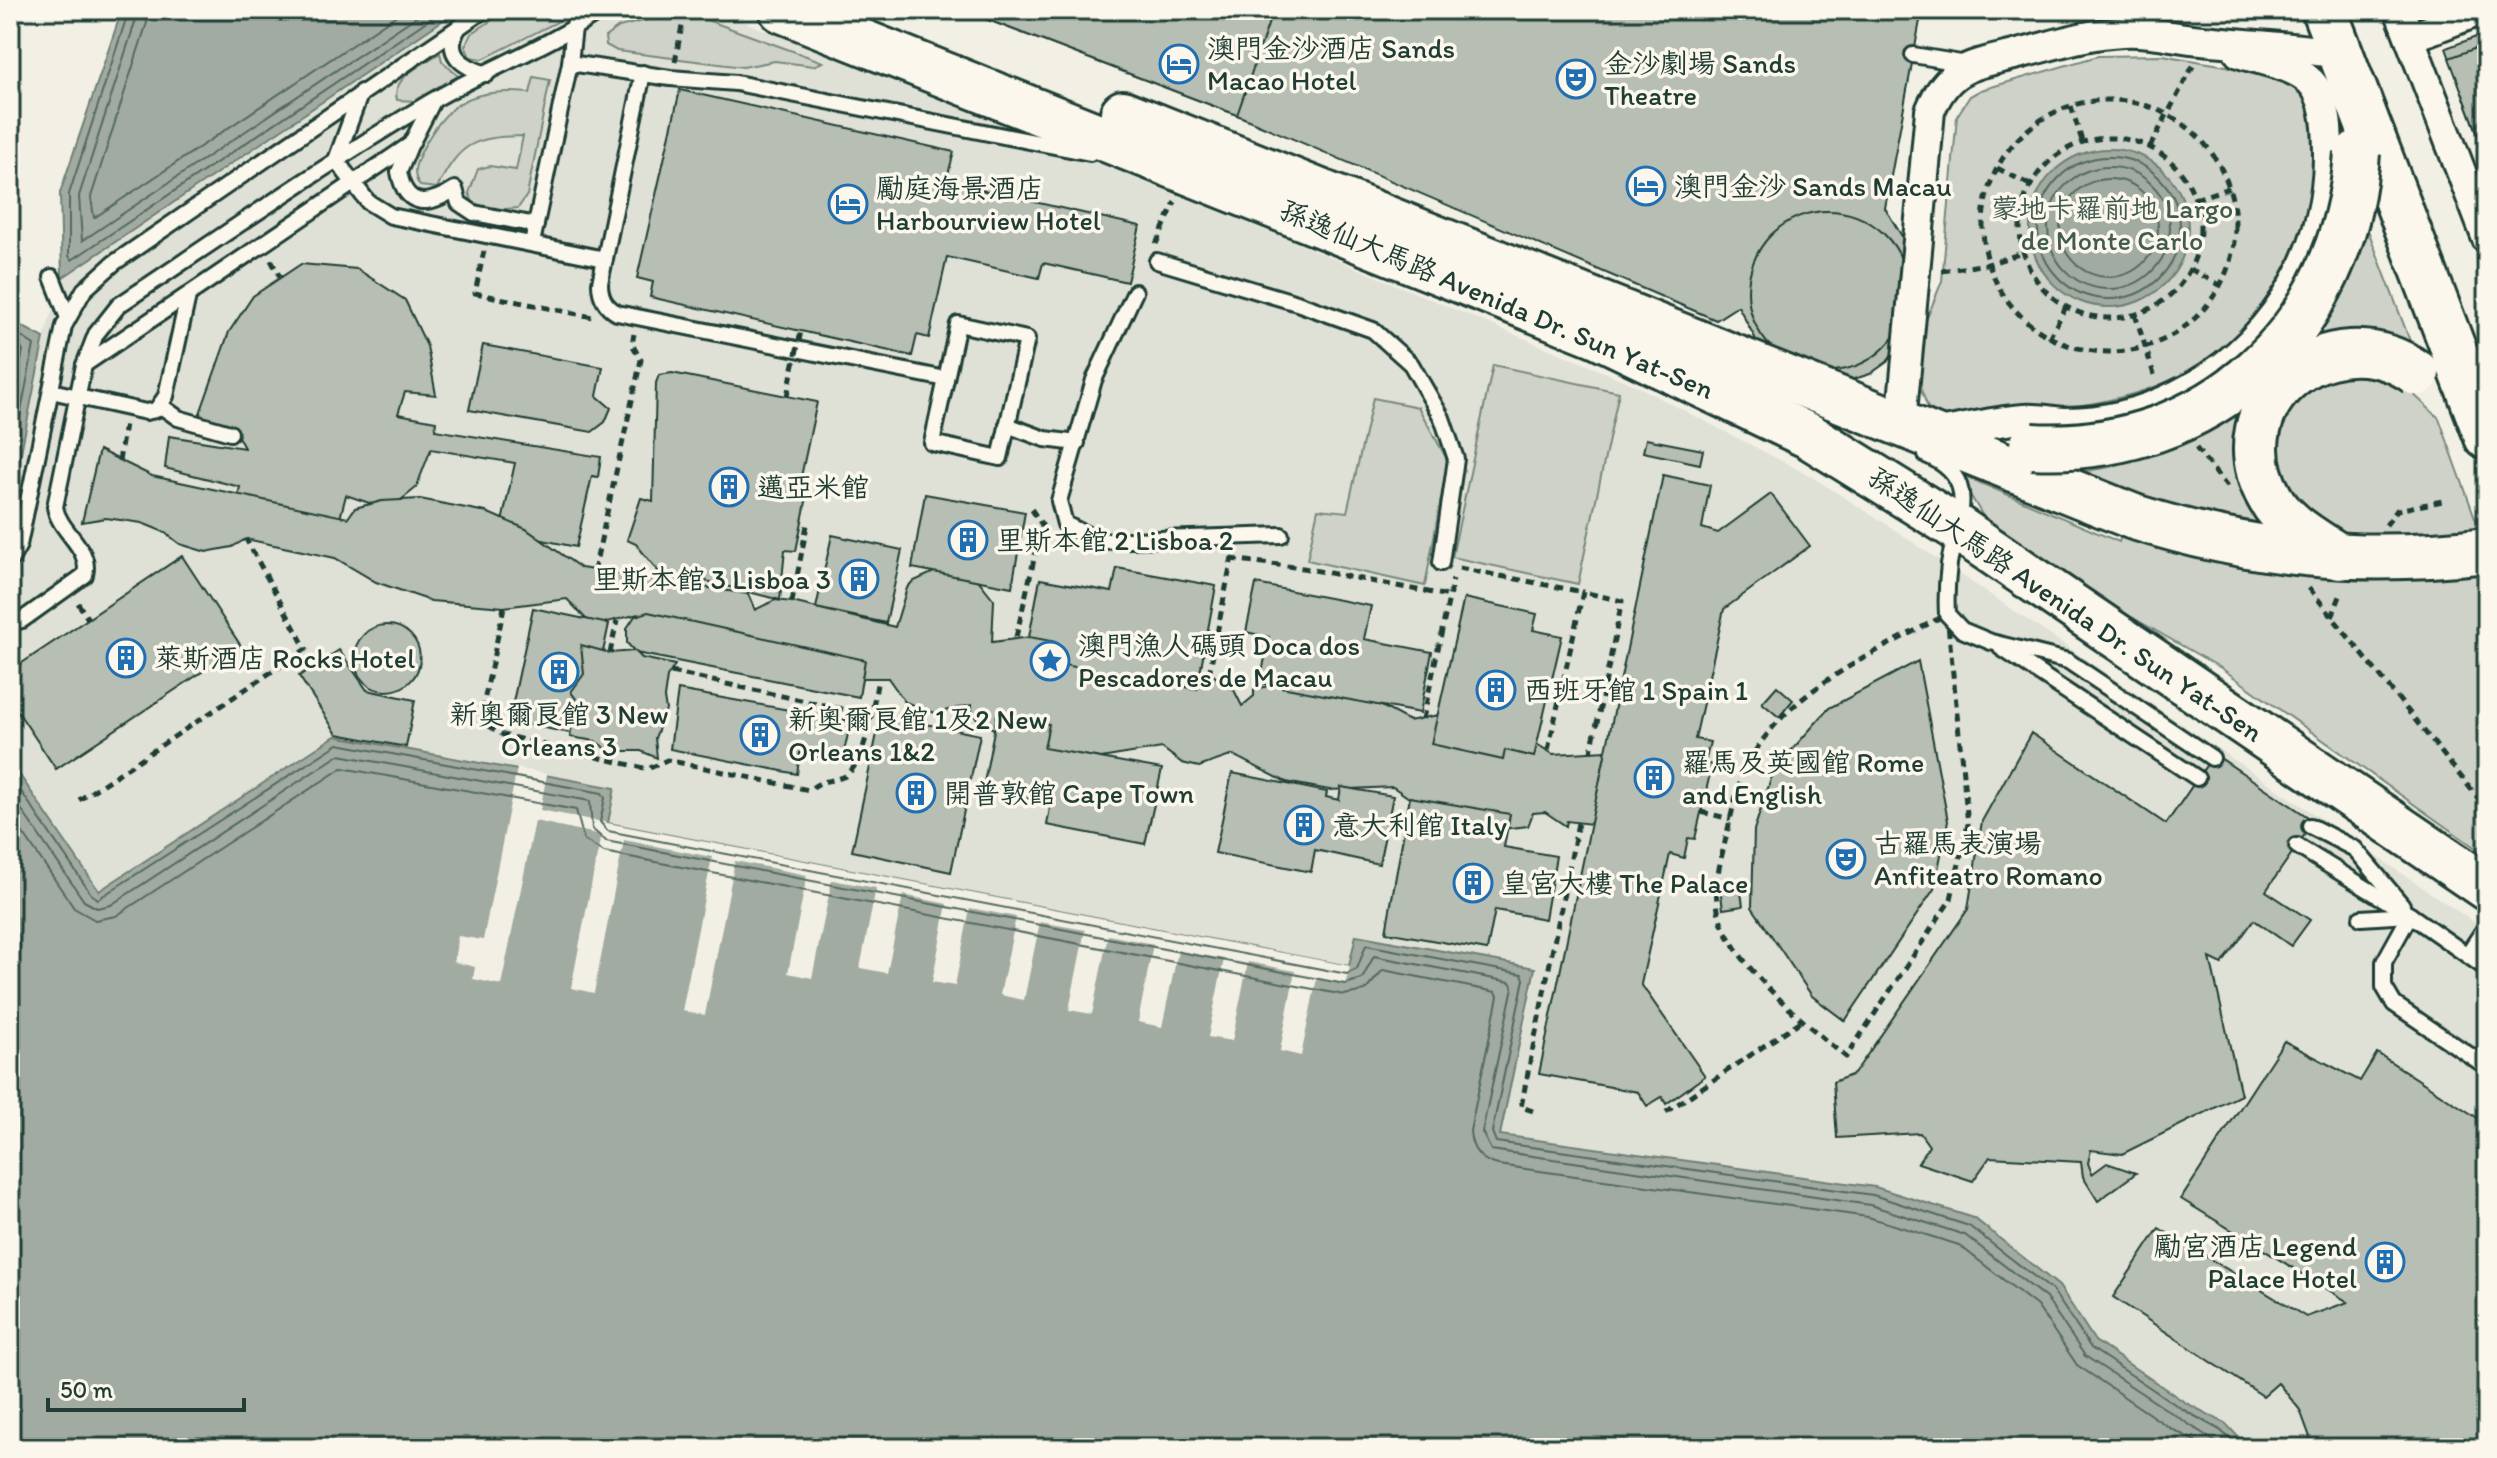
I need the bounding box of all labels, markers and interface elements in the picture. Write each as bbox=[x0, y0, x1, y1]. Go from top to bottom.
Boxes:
place label: 澳門金沙酒店 Sands Macao Hotel bbox=[1207, 31, 1455, 97]
hotel icon: 澳門金沙酒店 Sands Macao Hotel bbox=[1158, 43, 1200, 85]
place label: 金沙劇場 Sands Theatre bbox=[1604, 46, 1796, 112]
theatre icon: 金沙劇場 Sands Theatre bbox=[1555, 58, 1597, 100]
hotel icon: 澳門金沙 Sands Macau bbox=[1625, 165, 1667, 207]
place label: 澳門金沙 Sands Macau bbox=[1674, 169, 1952, 203]
place label: 勵庭海景酒店 Harbourview Hotel bbox=[876, 171, 1101, 237]
hotel icon: 勵庭海景酒店 Harbourview Hotel bbox=[827, 183, 869, 225]
park label: 蒙地卡羅前地 Largo de Monte Carlo bbox=[1991, 191, 2233, 257]
street label: 孫逸仙大馬路 Avenida Dr. Sun Yat-Sen bbox=[1275, 192, 1719, 406]
street label: 孫逸仙大馬路 Avenida Dr. Sun Yat-Sen bbox=[1862, 459, 2270, 749]
building icon: 邁亞米館 bbox=[708, 466, 750, 508]
place label: 邁亞米館 bbox=[757, 470, 869, 504]
building icon: 里斯本館 2 Lisboa 2 bbox=[947, 519, 989, 561]
place label: 里斯本館 2 Lisboa 2 bbox=[996, 523, 1234, 557]
building icon: 里斯本館 3 Lisboa 3 bbox=[838, 558, 880, 600]
place label: 里斯本館 3 Lisboa 3 bbox=[592, 562, 831, 596]
place label: 澳門漁人碼頭 Doca dos Pescadores de Macau bbox=[1078, 628, 1360, 694]
building icon: 萊斯酒店 Rocks Hotel bbox=[105, 637, 147, 679]
place icon: 澳門漁人碼頭 Doca dos Pescadores de Macau bbox=[1029, 640, 1071, 682]
place label: 萊斯酒店 Rocks Hotel bbox=[154, 641, 415, 675]
building icon: 新奧爾良館 3 New Orleans 3 bbox=[538, 651, 580, 693]
building icon: 西班牙館 1 Spain 1 bbox=[1475, 669, 1517, 711]
place label: 西班牙館 1 Spain 1 bbox=[1524, 673, 1748, 707]
place label: 新奧爾良館 3 New Orleans 3 bbox=[449, 697, 669, 763]
place label: 新奧爾良館 1及2 New Orleans 1&2 bbox=[788, 702, 1048, 768]
building icon: 新奧爾良館 1及2 New Orleans 1&2 bbox=[739, 714, 781, 756]
place label: 羅馬及英國館 Rome and English bbox=[1682, 745, 1924, 811]
building icon: 羅馬及英國館 Rome and English bbox=[1633, 757, 1675, 799]
building icon: 開普敦館 Cape Town bbox=[895, 772, 937, 814]
place label: 開普敦館 Cape Town bbox=[944, 776, 1194, 810]
building icon: 意大利館 Italy bbox=[1283, 804, 1325, 846]
place label: 意大利館 Italy bbox=[1332, 808, 1507, 842]
place label: 古羅馬表演場 Anfiteatro Romano bbox=[1874, 826, 2103, 892]
theatre icon: 古羅馬表演場 Anfiteatro Romano bbox=[1825, 838, 1867, 880]
building icon: 皇宮大樓 The Palace bbox=[1452, 862, 1494, 904]
place label: 皇宮大樓 The Palace bbox=[1501, 866, 1748, 900]
place label: 勵宮酒店 Legend Palace Hotel bbox=[2153, 1229, 2357, 1295]
building icon: 勵宮酒店 Legend Palace Hotel bbox=[2364, 1241, 2406, 1283]
scale bar bbox=[48, 1362, 244, 1412]
text: 50 m bbox=[60, 1375, 113, 1404]

